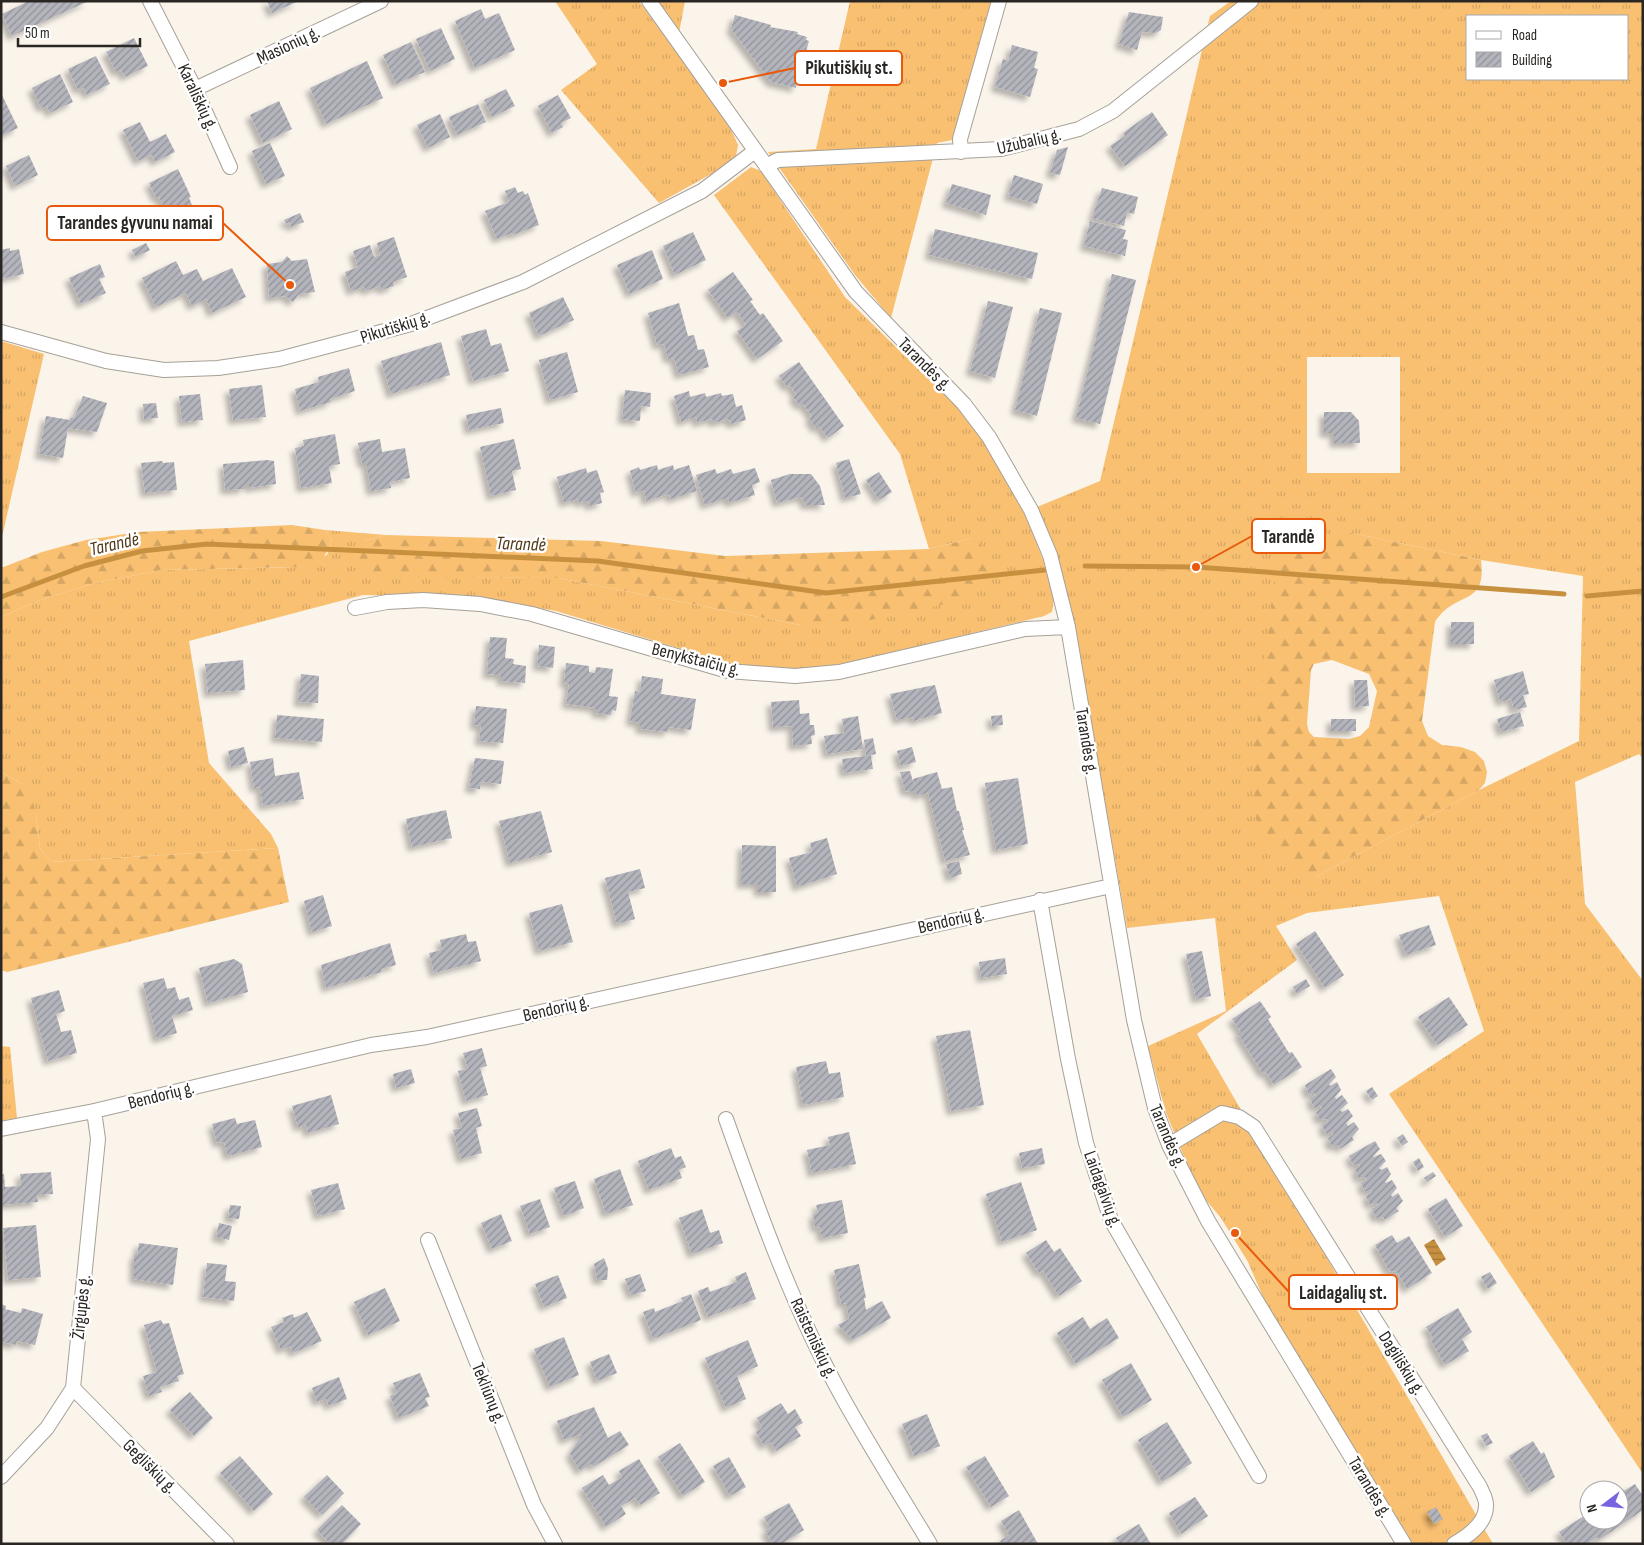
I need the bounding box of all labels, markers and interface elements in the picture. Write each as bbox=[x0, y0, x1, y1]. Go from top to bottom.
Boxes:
scale bar bbox=[18, 15, 140, 47]
legend bbox=[1466, 15, 1629, 80]
street label: Masionių g. bbox=[253, 22, 323, 69]
text: 50 m bbox=[25, 24, 50, 43]
text: Road bbox=[1512, 26, 1537, 45]
callout: Pikutiškių st. bbox=[795, 51, 902, 85]
text: Building bbox=[1512, 51, 1552, 70]
text: Pikutiškių st. bbox=[805, 57, 893, 80]
street label: Karališkių g. bbox=[173, 60, 222, 134]
street label: Užubalių g. bbox=[995, 124, 1063, 159]
callout: Tarandes gyvunu namai bbox=[47, 206, 223, 240]
text: Tarandes gyvunu namai bbox=[57, 212, 213, 235]
street label: Pikutiškių g. bbox=[358, 307, 433, 348]
street label: Tarandės g. bbox=[893, 333, 956, 396]
callout: Tarandė bbox=[1252, 519, 1325, 553]
text: Tarandė bbox=[1261, 526, 1315, 549]
water label: Tarandė bbox=[87, 528, 142, 561]
water label: Tarandė bbox=[496, 532, 547, 557]
street label: Benykštaičių g. bbox=[650, 638, 742, 681]
street label: Tarandės g. bbox=[1071, 706, 1102, 776]
street label: Bendorių g. bbox=[916, 903, 986, 938]
street label: Bendorių g. bbox=[521, 991, 591, 1026]
street label: Bendorių g. bbox=[126, 1077, 196, 1114]
street label: Tarandės g. bbox=[1145, 1101, 1190, 1171]
street label: Laidagalvių g. bbox=[1079, 1148, 1126, 1230]
street label: Žirgupės g. bbox=[68, 1274, 95, 1340]
callout: Laidagalių st. bbox=[1289, 1275, 1397, 1309]
text: Laidagalių st. bbox=[1299, 1282, 1387, 1305]
street label: Raisteniškių g. bbox=[786, 1295, 841, 1382]
street label: Dagiliškių g. bbox=[1374, 1328, 1429, 1399]
street label: Tekliūnų g. bbox=[467, 1360, 510, 1427]
street label: Gegliškių g. bbox=[118, 1435, 181, 1498]
street label: Tarandės g. bbox=[1343, 1453, 1396, 1521]
north arrow bbox=[1579, 1480, 1629, 1530]
text: N bbox=[1583, 1503, 1601, 1514]

